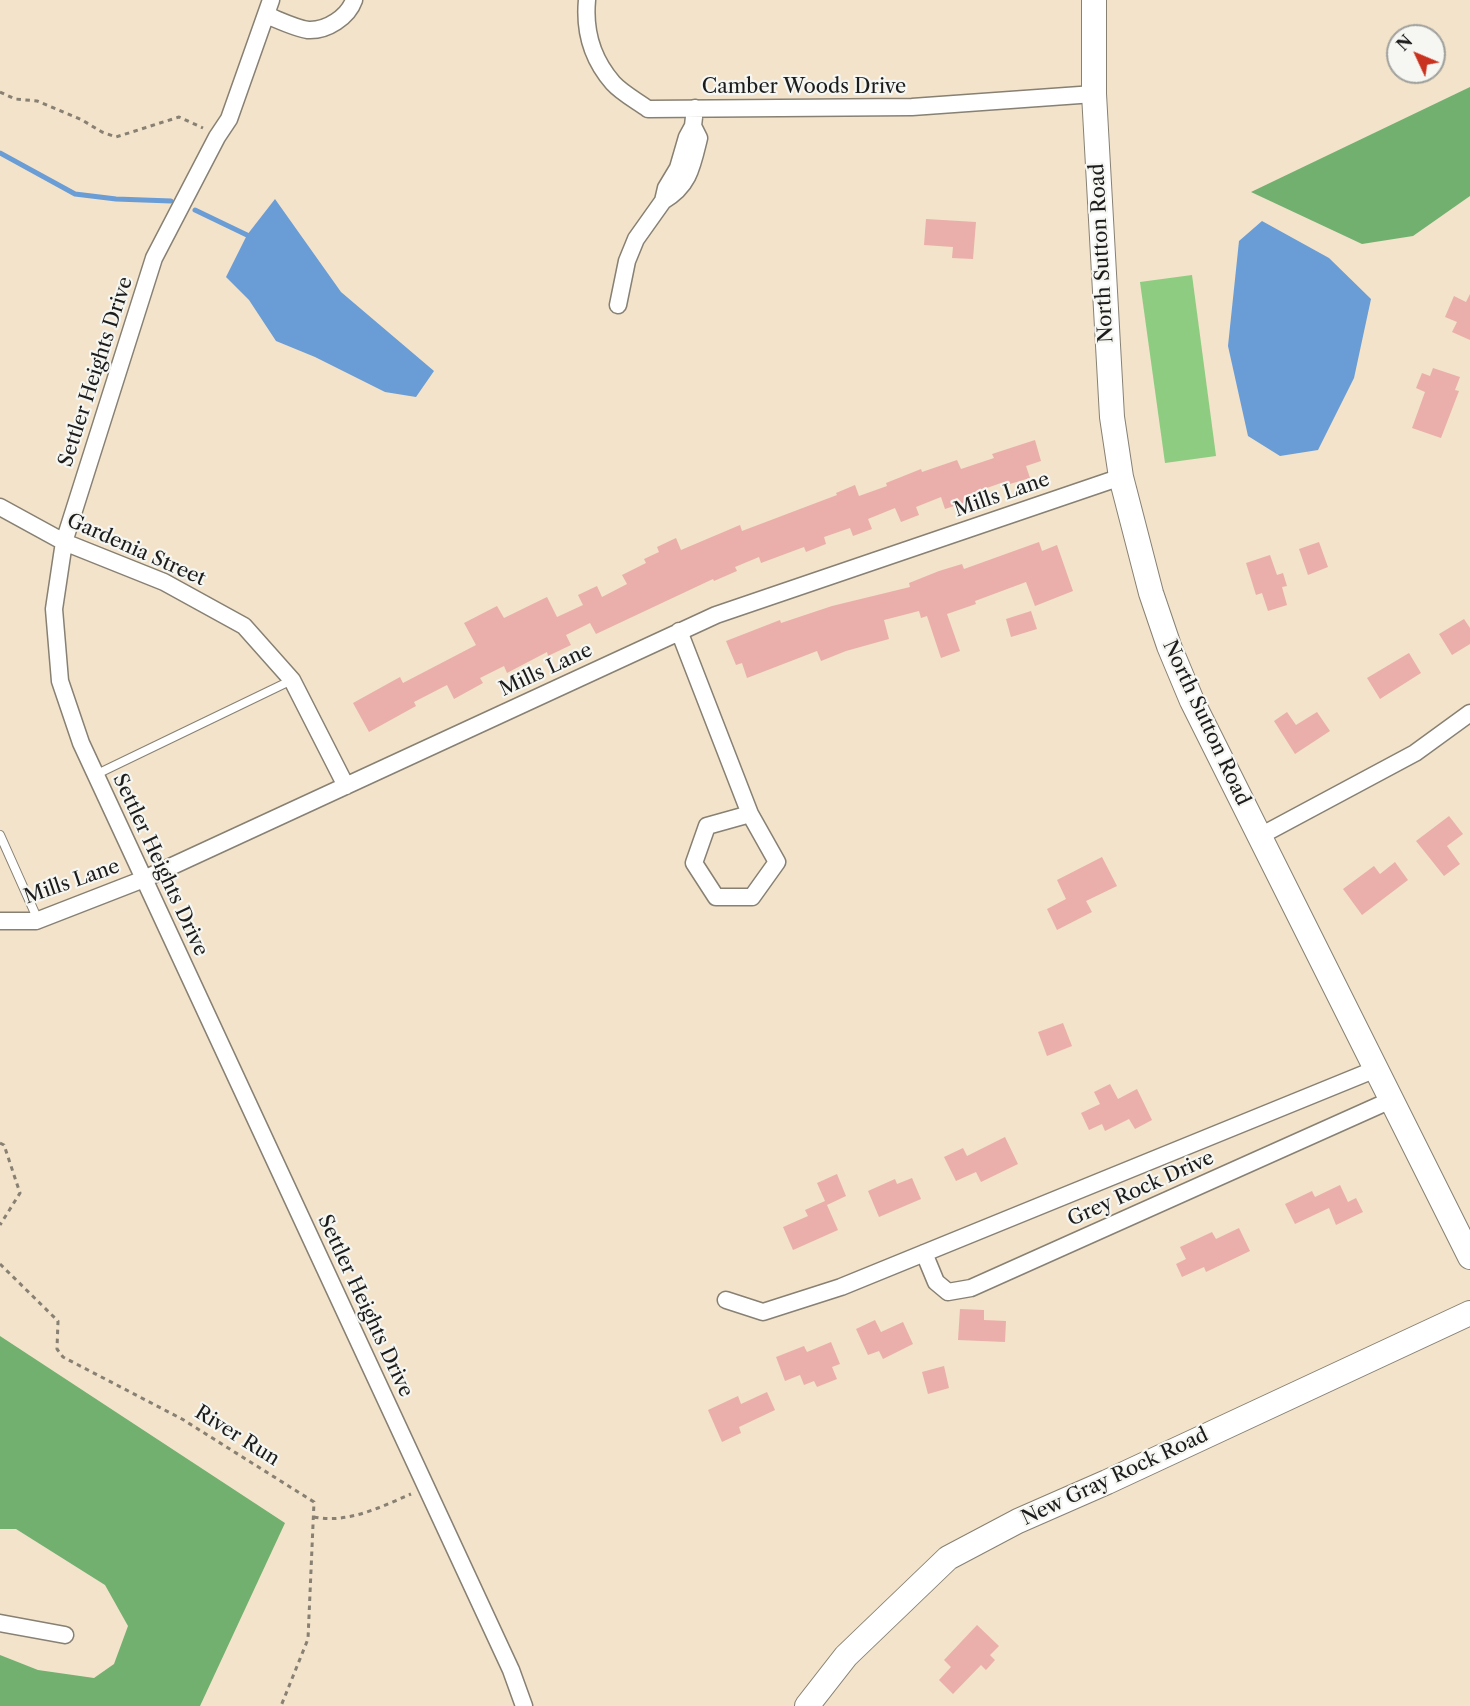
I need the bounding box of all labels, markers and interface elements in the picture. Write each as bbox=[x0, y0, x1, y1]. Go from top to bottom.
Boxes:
north arrow bbox=[1386, 24, 1446, 84]
text: N bbox=[1392, 31, 1417, 55]
street label: Camber Woods Drive bbox=[702, 75, 906, 99]
street label: North Sutton Road bbox=[1085, 163, 1119, 343]
street label: Settler Heights Drive bbox=[54, 274, 138, 470]
street label: Mills Lane bbox=[951, 467, 1053, 523]
street label: Gardenia Street bbox=[63, 509, 209, 591]
street label: North Sutton Road bbox=[1157, 637, 1255, 809]
street label: Mills Lane bbox=[496, 638, 596, 702]
street label: Settler Heights Drive bbox=[107, 770, 213, 960]
street label: Mills Lane bbox=[21, 854, 123, 910]
street label: Grey Rock Drive bbox=[1064, 1146, 1218, 1232]
street label: Settler Heights Drive bbox=[312, 1211, 418, 1401]
street label: River Run bbox=[190, 1401, 284, 1471]
street label: New Gray Rock Road bbox=[1018, 1423, 1212, 1531]

